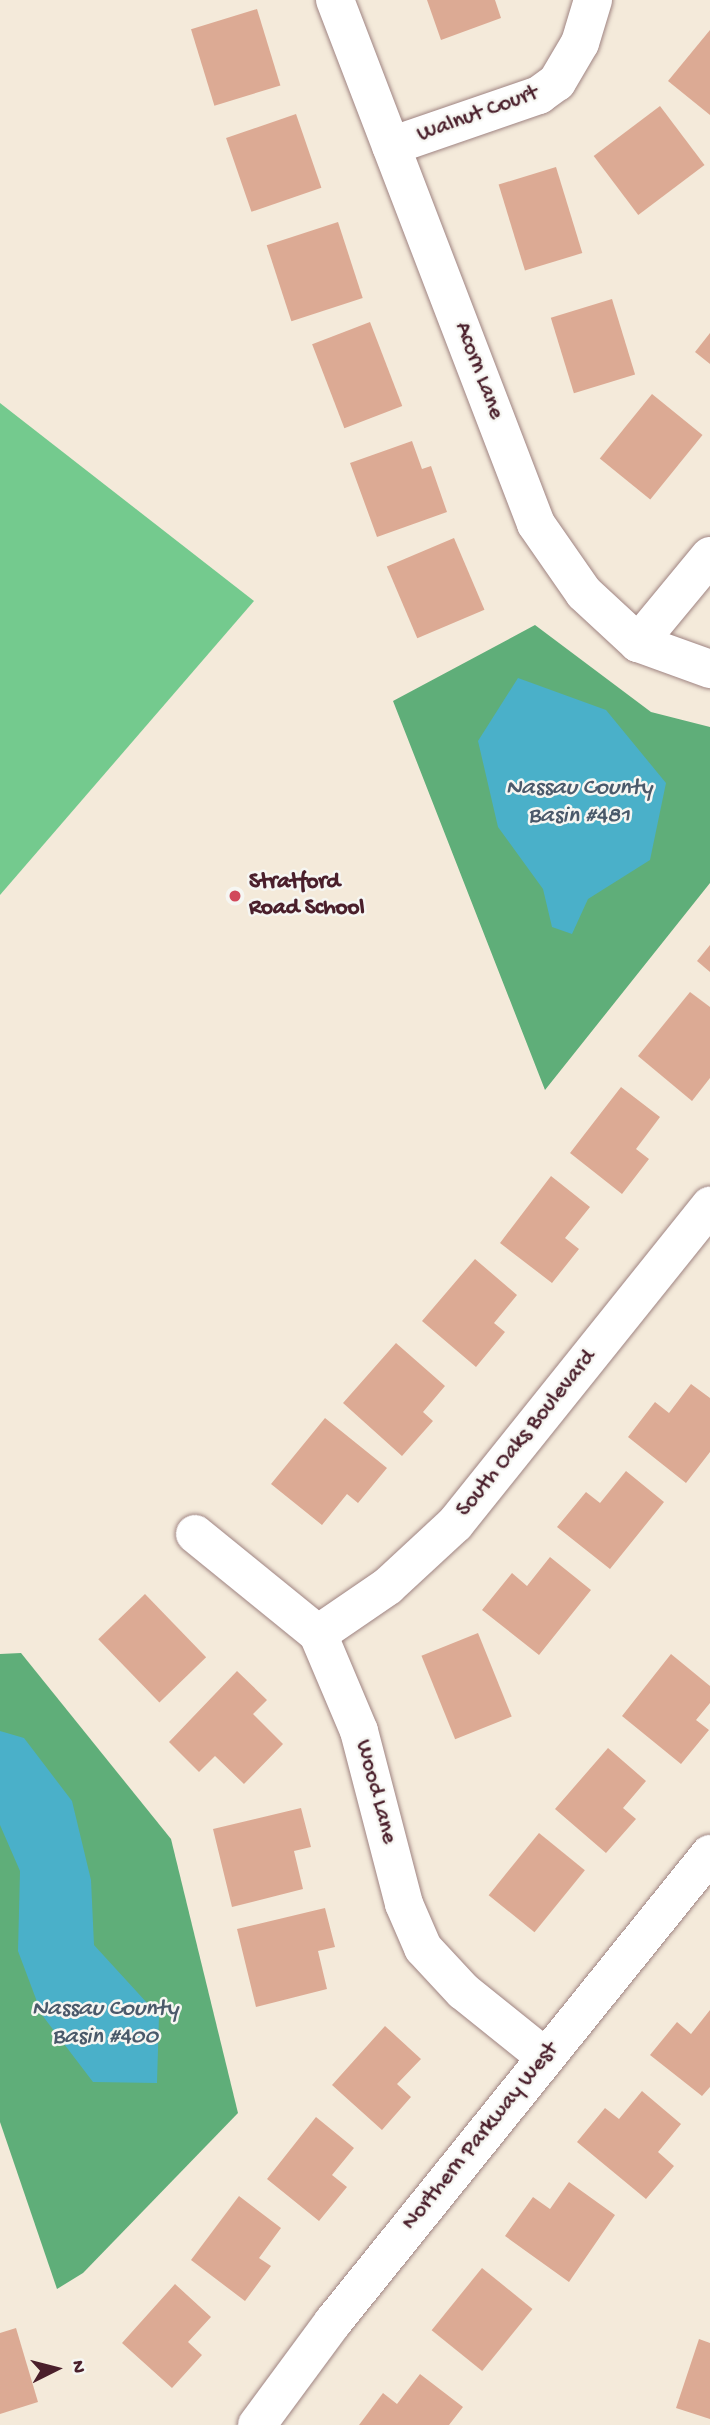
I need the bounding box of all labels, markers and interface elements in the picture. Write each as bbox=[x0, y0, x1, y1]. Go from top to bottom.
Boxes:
street label: Walnut Court bbox=[414, 80, 542, 150]
street label: Acorn Lane bbox=[447, 319, 509, 423]
water label: Nassau County Basin #481 bbox=[506, 775, 652, 831]
place label: Stratford Road School bbox=[249, 869, 364, 923]
marker: Stratford Road School bbox=[227, 888, 243, 904]
street label: South Oaks Boulevard bbox=[451, 1345, 603, 1523]
street label: Wood Lane bbox=[348, 1737, 402, 1847]
water label: Nassau County Basin #400 bbox=[32, 1996, 178, 2052]
street label: Northern Parkway West bbox=[397, 2037, 565, 2237]
north arrow bbox=[21, 2334, 91, 2404]
text: N bbox=[65, 2359, 89, 2374]

